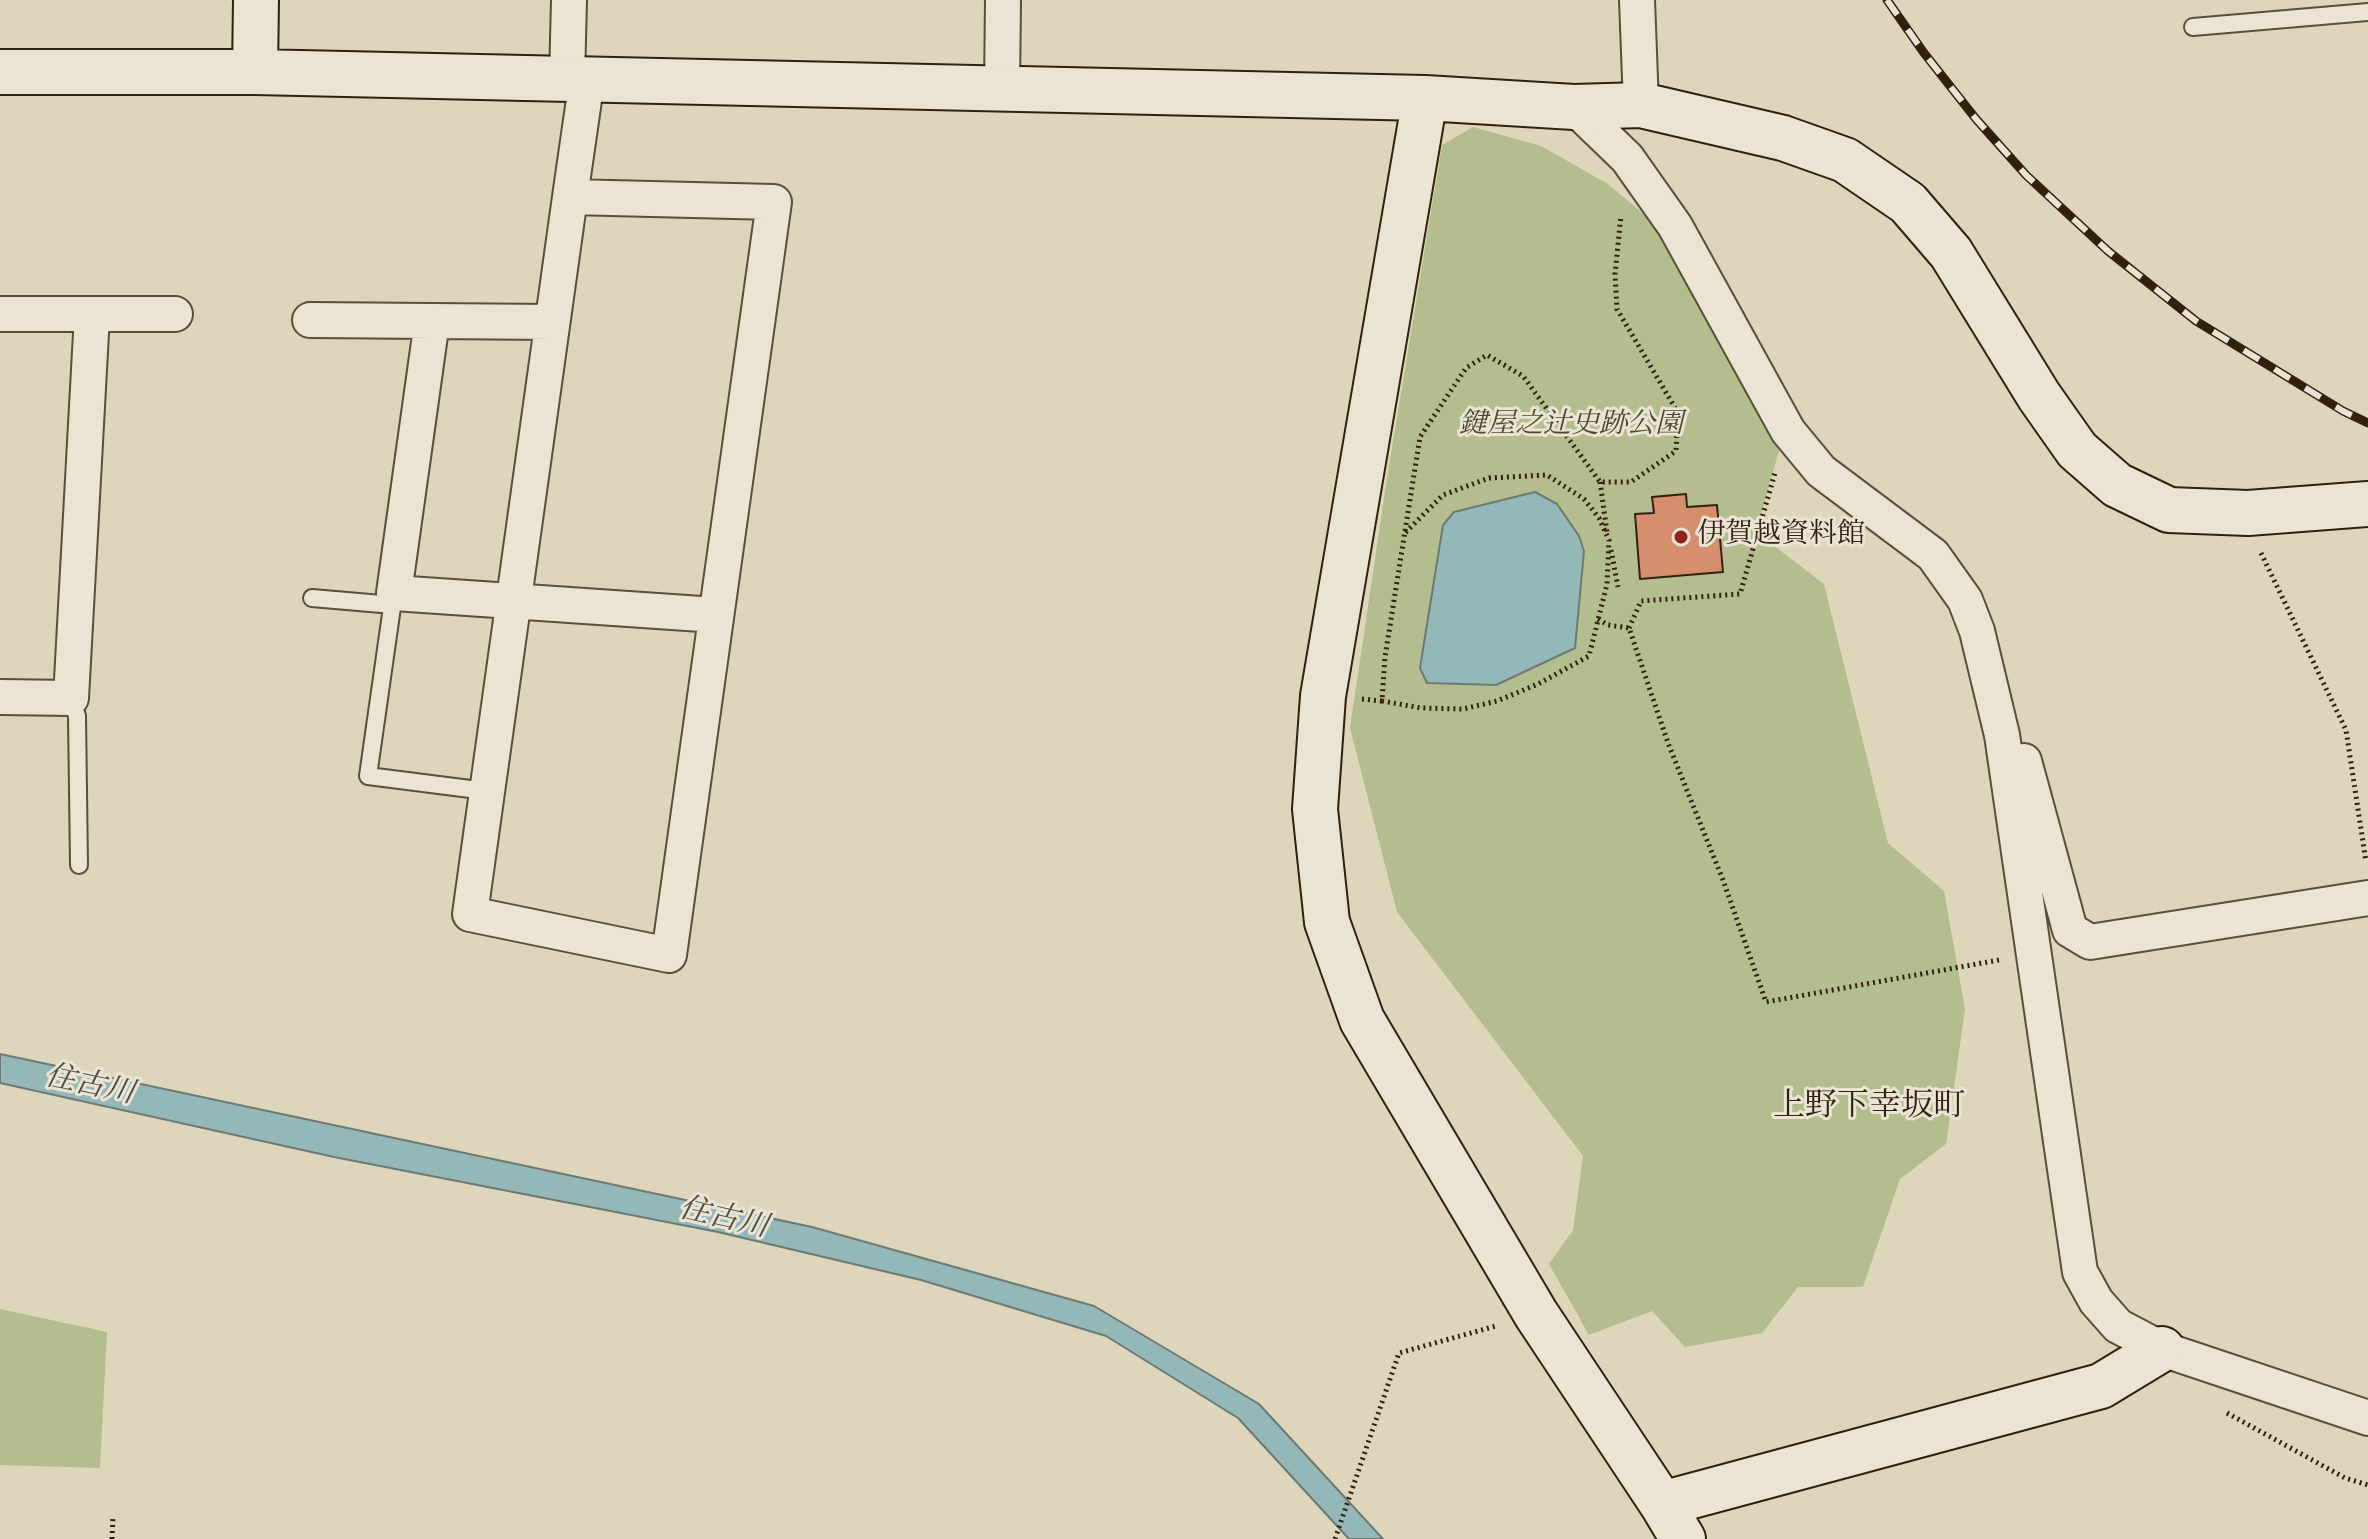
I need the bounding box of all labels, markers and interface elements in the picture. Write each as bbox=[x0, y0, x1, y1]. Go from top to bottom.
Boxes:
park label: 鍵屋之辻史跡公園 bbox=[1459, 410, 1683, 444]
place label: 伊賀越資料館 bbox=[1697, 520, 1865, 554]
marker: 伊賀越資料館 bbox=[1672, 528, 1690, 546]
water label: 住古川 bbox=[41, 1061, 137, 1115]
district label: 上野下幸坂町 bbox=[1773, 1091, 1965, 1129]
water label: 住古川 bbox=[675, 1193, 771, 1249]

